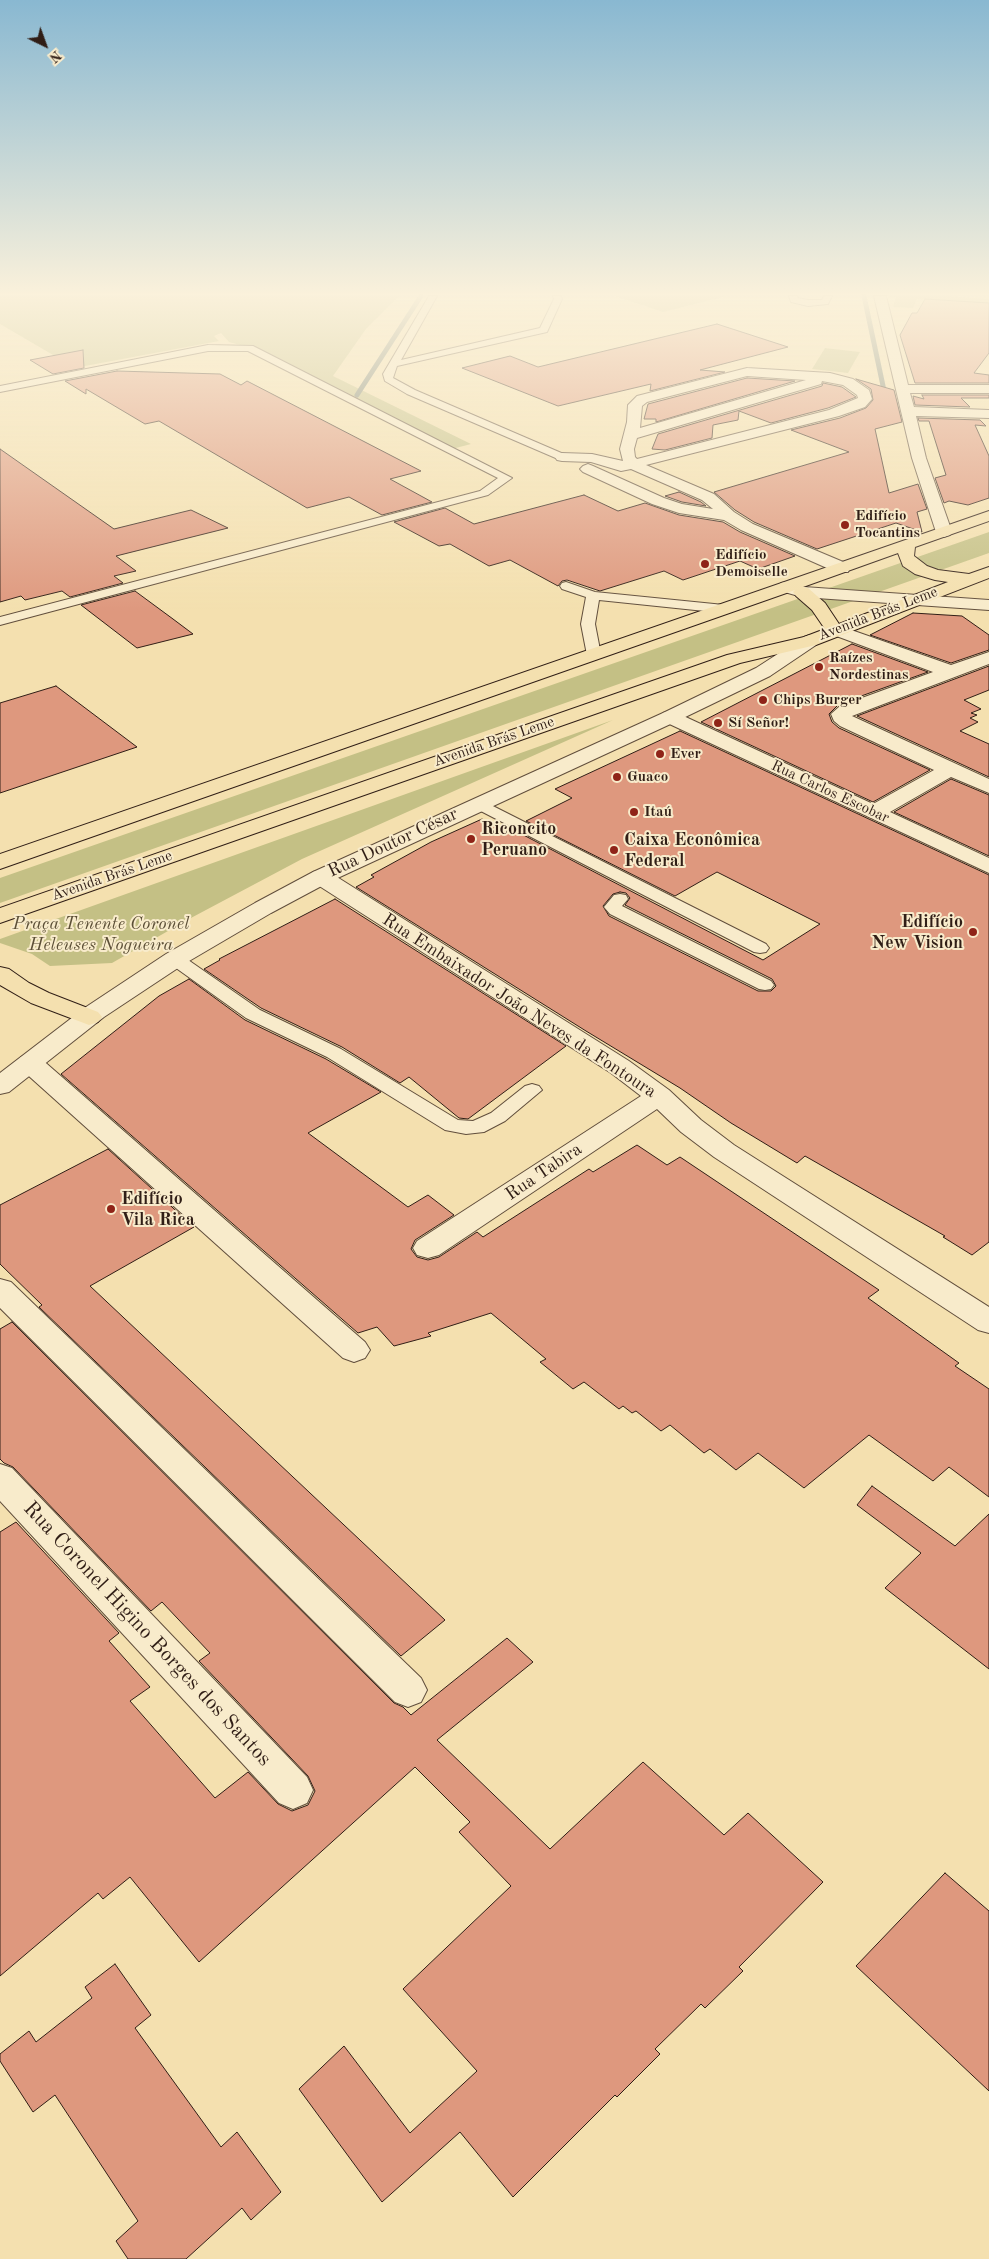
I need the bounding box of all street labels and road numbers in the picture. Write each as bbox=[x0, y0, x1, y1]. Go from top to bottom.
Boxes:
street label: Avenida Brás Leme bbox=[816, 583, 940, 645]
street label: Avenida Brás Leme bbox=[431, 713, 557, 771]
street label: Rua Carlos Escobar bbox=[768, 757, 892, 827]
street label: Rua Doutor César bbox=[325, 803, 461, 883]
street label: Avenida Brás Leme bbox=[49, 847, 175, 905]
street label: Rua Embaixador João Neves da Fontoura bbox=[378, 909, 660, 1103]
street label: Rua Tabira bbox=[502, 1139, 586, 1205]
street label: Rua Coronel Higino Borges dos Santos bbox=[17, 1496, 277, 1772]

